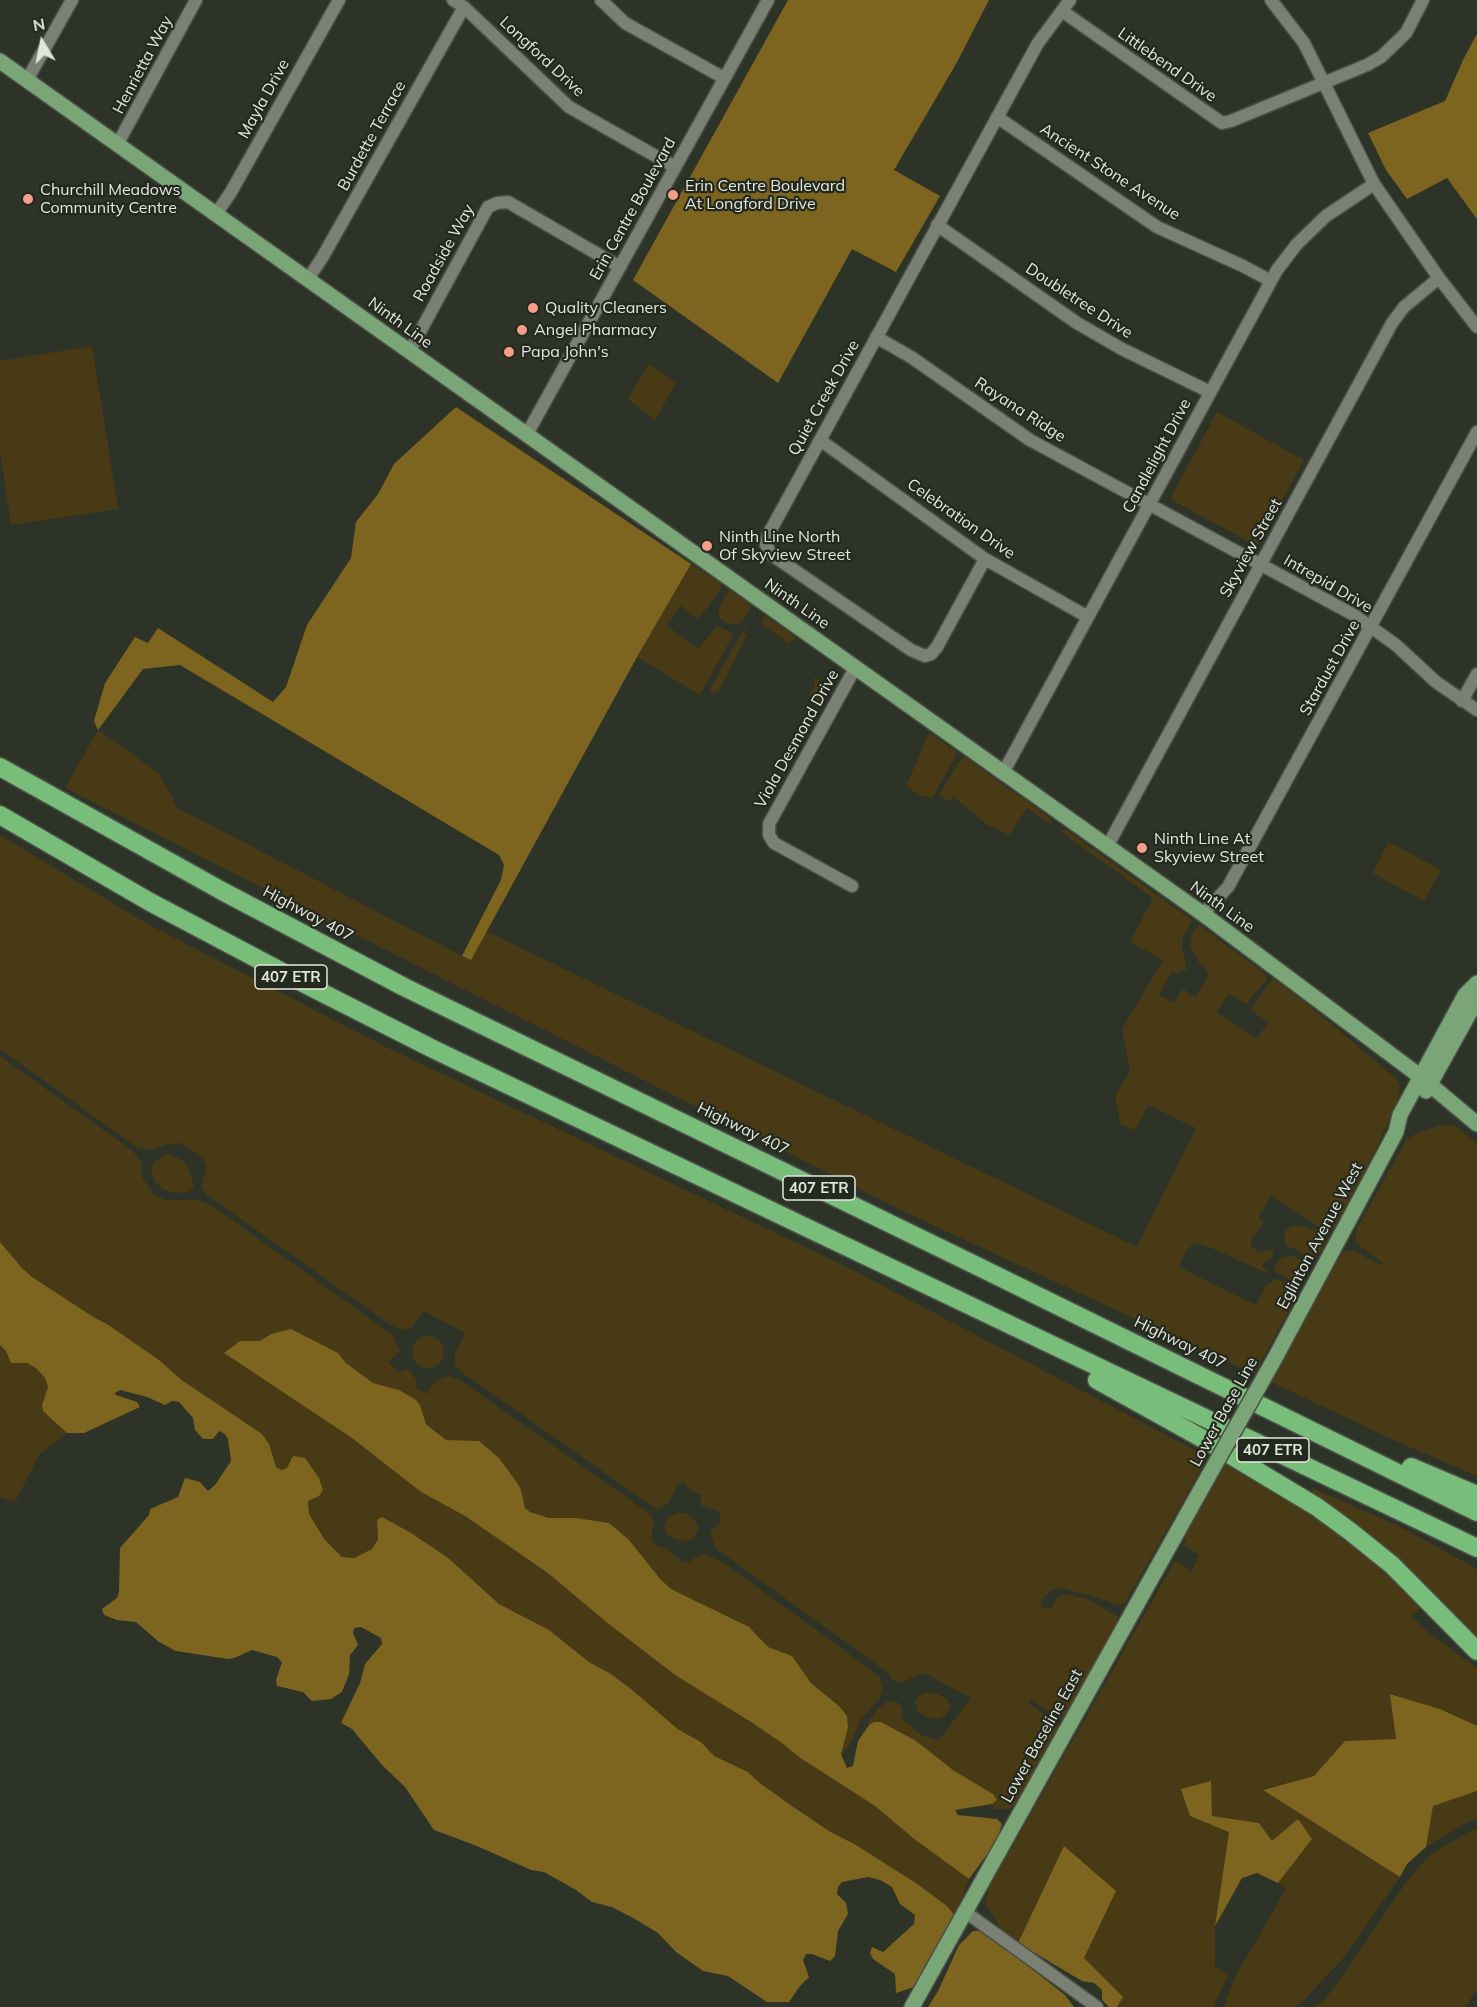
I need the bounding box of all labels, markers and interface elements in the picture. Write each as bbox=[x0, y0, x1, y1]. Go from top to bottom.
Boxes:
north arrow bbox=[12, 12, 72, 72]
text: N bbox=[31, 13, 47, 35]
street label: Henrietta Way bbox=[109, 13, 177, 117]
street label: Longford Drive bbox=[496, 13, 588, 101]
street label: Littlebend Drive bbox=[1114, 24, 1220, 106]
street label: Mayla Drive bbox=[234, 56, 294, 142]
street label: Burdette Terrace bbox=[334, 78, 410, 194]
street label: Ancient Stone Avenue bbox=[1036, 119, 1184, 225]
street label: Erin Centre Boulevard bbox=[586, 134, 680, 284]
place label: Erin Centre Boulevard At Longford Drive bbox=[685, 176, 845, 214]
place label: Churchill Meadows Community Centre bbox=[40, 180, 180, 218]
marker: Erin Centre Boulevard At Longford Drive bbox=[666, 188, 680, 202]
marker: Churchill Meadows Community Centre bbox=[21, 192, 35, 206]
street label: Roadside Way bbox=[409, 201, 479, 305]
street label: Doubletree Drive bbox=[1022, 259, 1136, 343]
street label: Ninth Line bbox=[364, 293, 436, 353]
place label: Quality Cleaners bbox=[545, 298, 667, 318]
marker: Quality Cleaners bbox=[526, 301, 540, 315]
place label: Angel Pharmacy bbox=[534, 320, 657, 340]
marker: Angel Pharmacy bbox=[515, 323, 529, 337]
street label: Quiet Creek Drive bbox=[784, 337, 864, 459]
place label: Papa John's bbox=[521, 342, 609, 362]
marker: Papa John's bbox=[502, 345, 516, 359]
street label: Rayana Ridge bbox=[971, 373, 1069, 447]
street label: Candlelight Drive bbox=[1119, 395, 1195, 517]
street label: Celebration Drive bbox=[903, 475, 1019, 563]
street label: Skyview Street bbox=[1216, 495, 1286, 601]
place label: Ninth Line North Of Skyview Street bbox=[719, 527, 851, 565]
marker: Ninth Line North Of Skyview Street bbox=[700, 539, 714, 553]
street label: Intrepid Drive bbox=[1280, 551, 1376, 617]
street label: Ninth Line bbox=[761, 575, 833, 633]
street label: Stardust Drive bbox=[1296, 617, 1364, 719]
street label: Viola Desmond Drive bbox=[751, 666, 843, 812]
place label: Ninth Line At Skyview Street bbox=[1154, 829, 1264, 867]
marker: Ninth Line At Skyview Street bbox=[1135, 841, 1149, 855]
street label: Ninth Line bbox=[1186, 877, 1258, 937]
street label: Highway 407 bbox=[259, 882, 357, 946]
road number: 407 ETR bbox=[255, 965, 327, 989]
street label: Highway 407 bbox=[694, 1099, 792, 1159]
street label: Eglinton Avenue West bbox=[1273, 1159, 1367, 1313]
road number: 407 ETR bbox=[783, 1176, 855, 1200]
street label: Highway 407 bbox=[1131, 1313, 1229, 1373]
street label: Lower Base Line bbox=[1186, 1354, 1262, 1470]
road number: 407 ETR bbox=[1237, 1438, 1309, 1462]
street label: Lower Baseline East bbox=[997, 1666, 1087, 1806]

